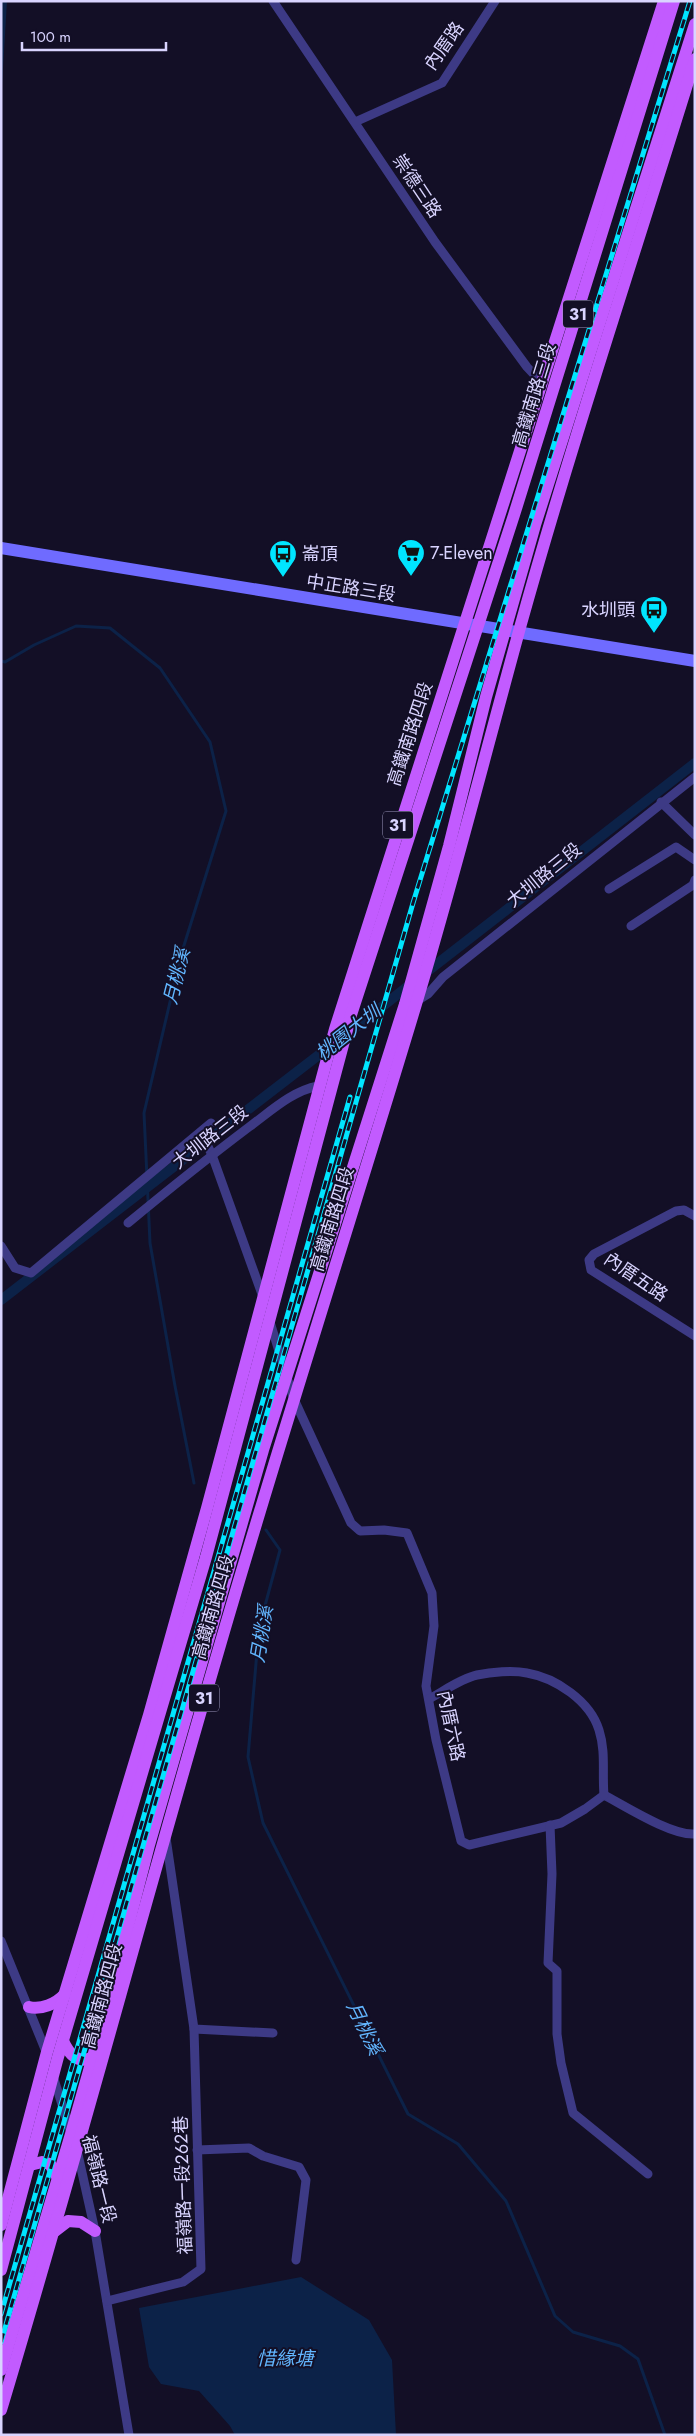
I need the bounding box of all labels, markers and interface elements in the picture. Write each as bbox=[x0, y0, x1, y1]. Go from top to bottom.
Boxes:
street label: 內厝路 bbox=[418, 16, 470, 76]
scale bar bbox=[22, 20, 166, 52]
text: 100 m bbox=[30, 26, 71, 48]
street label: 崇德三路 bbox=[386, 149, 448, 223]
road number: 31 bbox=[563, 300, 593, 328]
street label: 高鐵南路三段 bbox=[506, 340, 562, 450]
supermarket icon: 7-Eleven bbox=[396, 538, 426, 577]
bus stop icon: 崙頂 bbox=[268, 539, 298, 578]
place label: 7-Eleven bbox=[430, 540, 493, 566]
place label: 崙頂 bbox=[302, 541, 338, 567]
street label: 中正路三段 bbox=[305, 568, 397, 608]
bus stop icon: 水圳頭 bbox=[639, 595, 669, 634]
place label: 水圳頭 bbox=[581, 597, 635, 623]
street label: 高鐵南路四段 bbox=[381, 679, 439, 789]
road number: 31 bbox=[383, 812, 413, 838]
street label: 大圳路三段 bbox=[501, 837, 587, 913]
water label: 月桃溪 bbox=[156, 942, 197, 1007]
water label: 桃園大圳 bbox=[310, 997, 389, 1066]
street label: 大圳路三段 bbox=[167, 1099, 253, 1175]
street label: 高鐵南路四段 bbox=[304, 1164, 360, 1274]
street label: 內厝五路 bbox=[599, 1246, 673, 1308]
street label: 高鐵南路四段 bbox=[186, 1552, 240, 1662]
water label: 月桃溪 bbox=[244, 1601, 280, 1664]
road number: 31 bbox=[189, 1685, 219, 1712]
street label: 內厝六路 bbox=[431, 1688, 471, 1764]
street label: 高鐵南路四段 bbox=[75, 1940, 129, 2052]
water label: 月桃溪 bbox=[340, 1997, 390, 2062]
street label: 福嶺路一段262巷 bbox=[168, 2115, 198, 2255]
street label: 福嶺路一段 bbox=[75, 2132, 123, 2226]
water label: 惜緣塘 bbox=[256, 2345, 316, 2372]

